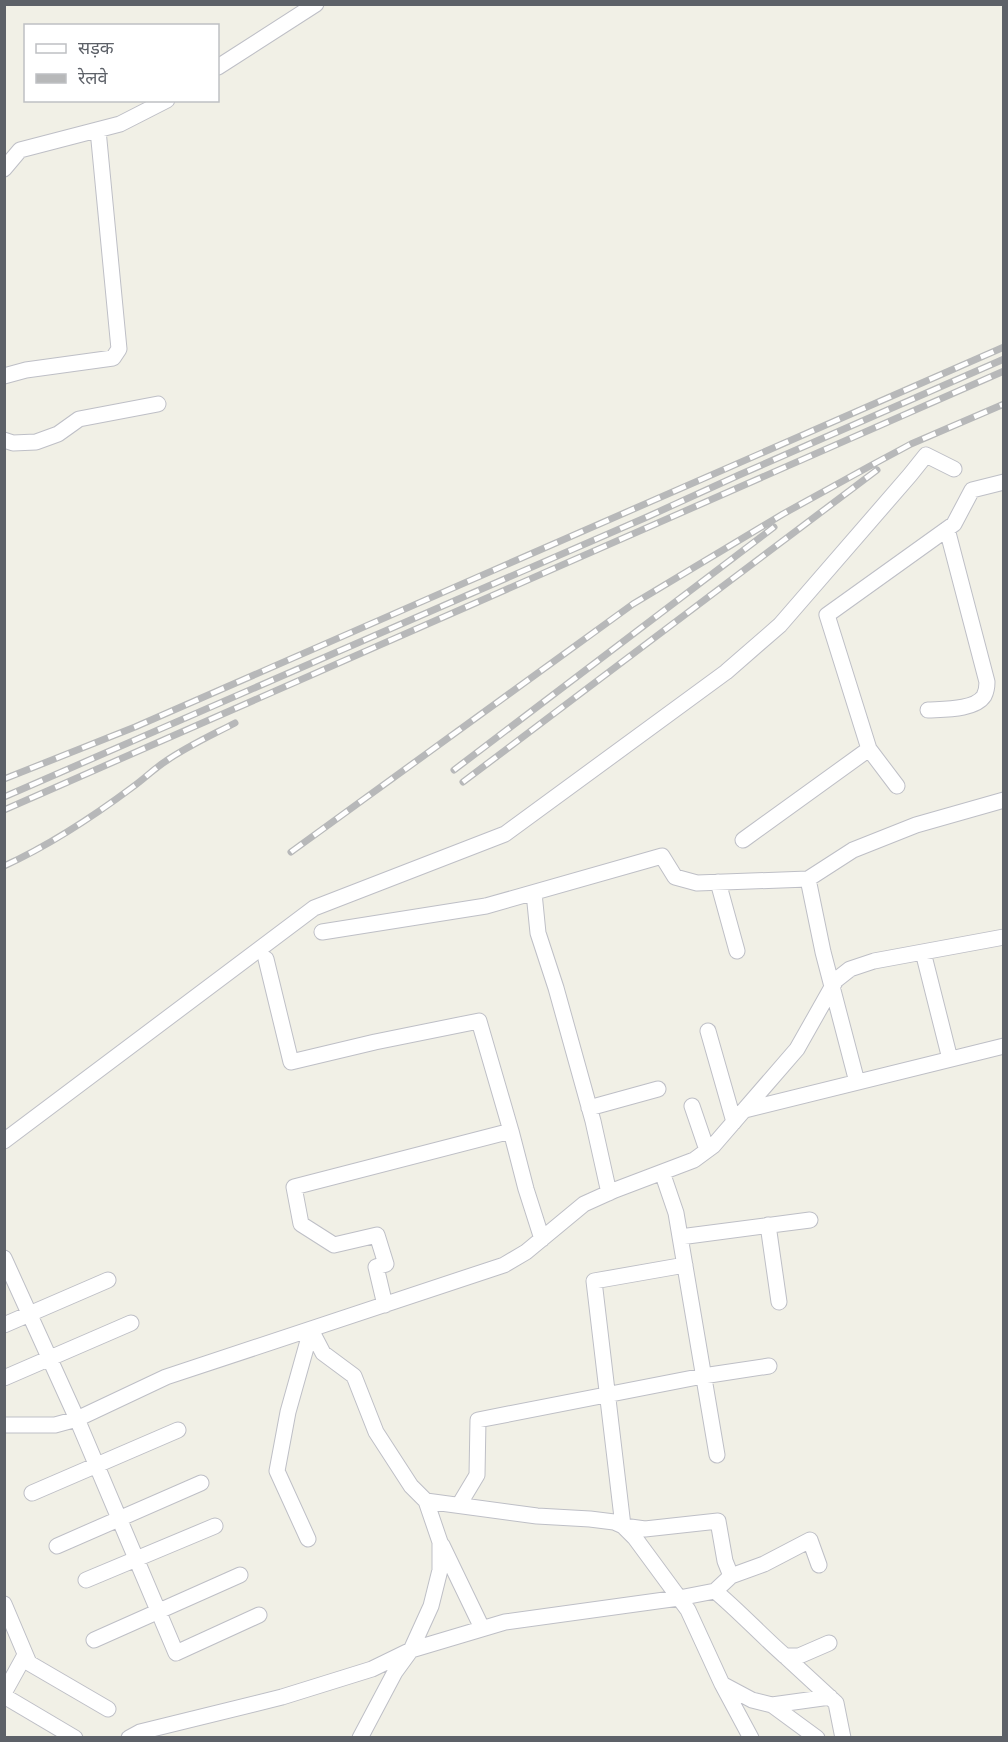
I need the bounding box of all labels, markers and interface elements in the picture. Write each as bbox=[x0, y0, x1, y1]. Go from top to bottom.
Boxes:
legend bbox=[24, 24, 219, 102]
text: सड़क bbox=[78, 36, 115, 59]
text: रेलवे bbox=[77, 66, 109, 89]

